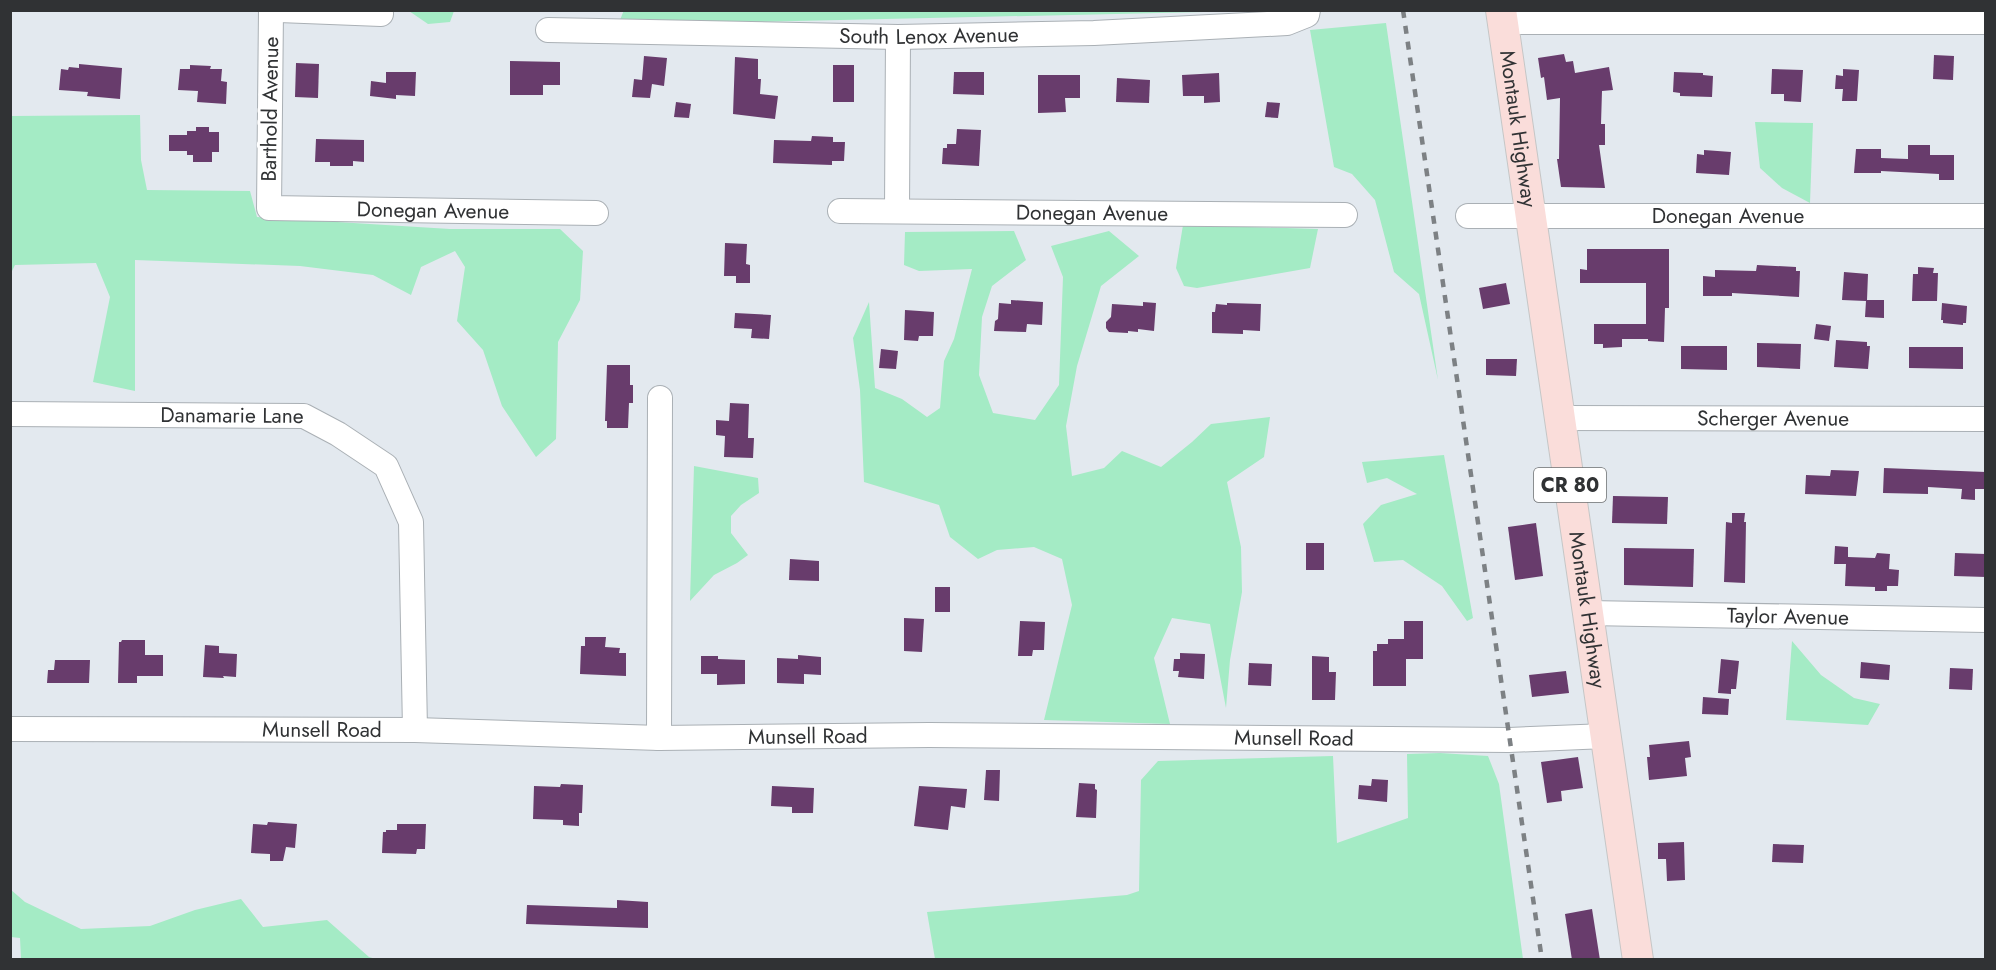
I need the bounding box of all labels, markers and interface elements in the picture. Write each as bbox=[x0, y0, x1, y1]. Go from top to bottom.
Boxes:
street label: South Lenox Avenue bbox=[839, 20, 1019, 52]
street label: Barthold Avenue bbox=[254, 36, 286, 182]
street label: Montauk Highway bbox=[1492, 48, 1544, 210]
street label: Donegan Avenue bbox=[356, 194, 510, 227]
street label: Donegan Avenue bbox=[1016, 197, 1169, 229]
street label: Donegan Avenue bbox=[1652, 201, 1804, 231]
street label: Danamarie Lane bbox=[160, 400, 304, 431]
street label: Scherger Avenue bbox=[1697, 403, 1849, 434]
road number: CR 80 bbox=[1534, 468, 1606, 502]
street label: Montauk Highway bbox=[1561, 529, 1614, 691]
street label: Taylor Avenue bbox=[1727, 600, 1850, 633]
street label: Munsell Road bbox=[262, 715, 382, 745]
street label: Munsell Road bbox=[748, 721, 868, 752]
street label: Munsell Road bbox=[1234, 723, 1354, 754]

